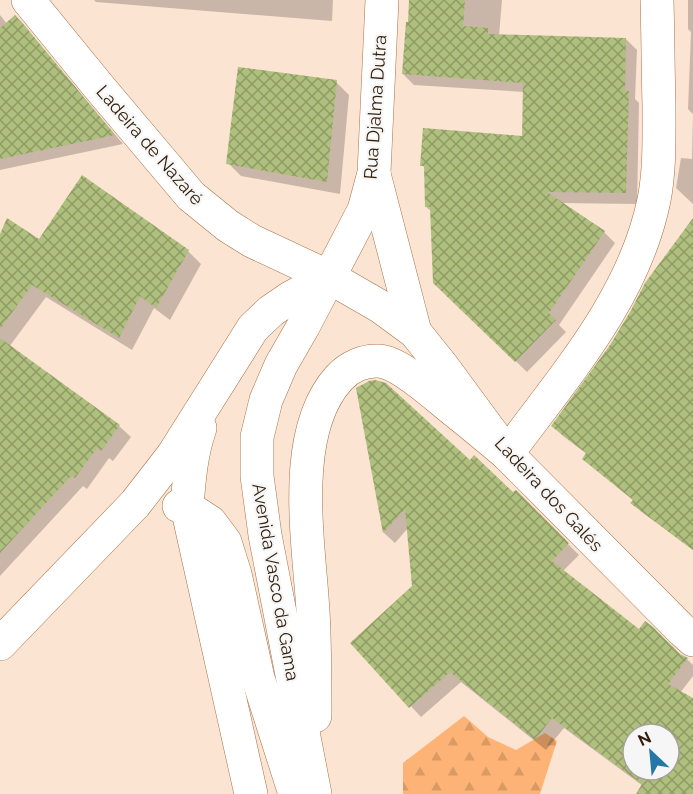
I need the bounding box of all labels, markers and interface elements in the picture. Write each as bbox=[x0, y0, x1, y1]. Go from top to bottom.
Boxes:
street label: Rua Djalma Dutra bbox=[359, 34, 391, 180]
street label: Ladeira de Nazaré bbox=[92, 81, 208, 210]
street label: Ladeira dos Galés bbox=[491, 432, 608, 556]
street label: Avenida Vasco da Gama bbox=[248, 482, 304, 682]
north arrow bbox=[621, 722, 681, 782]
text: N bbox=[635, 728, 654, 750]

